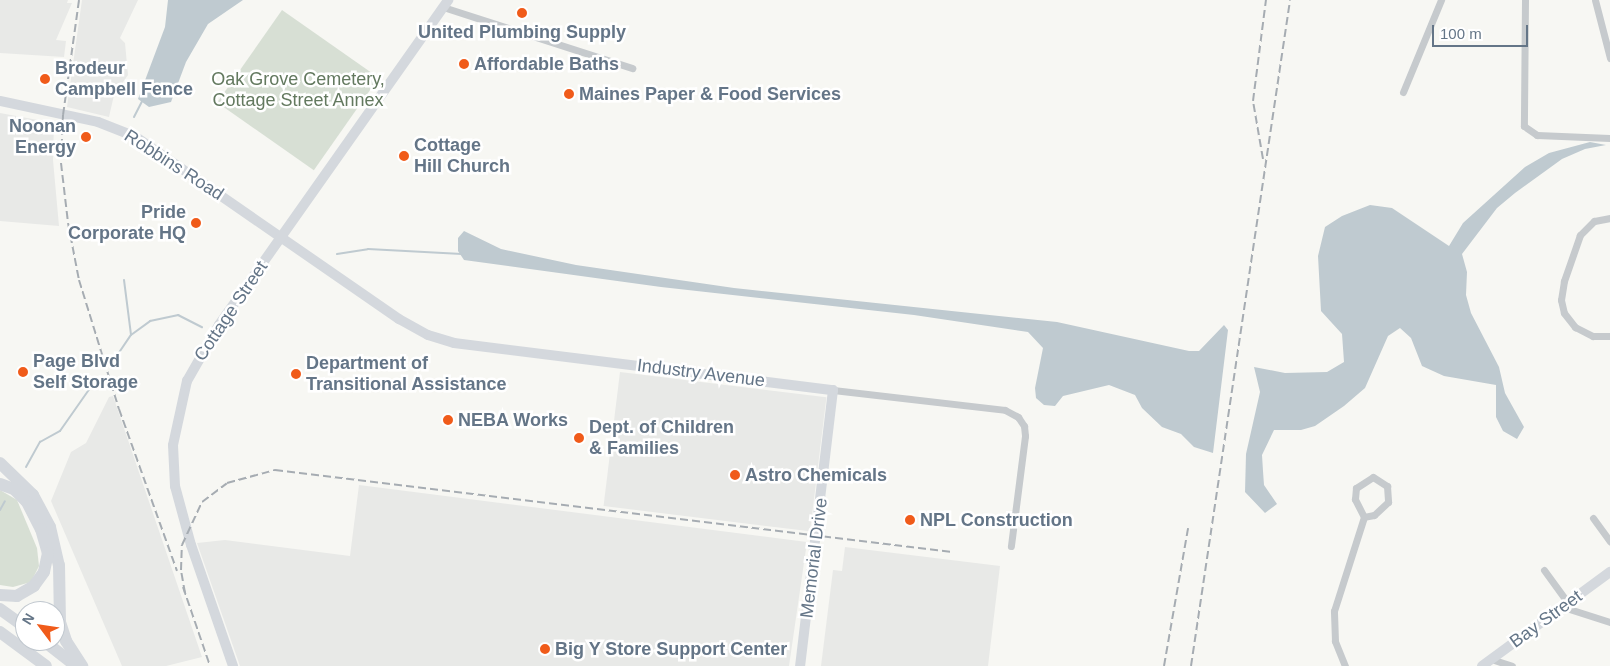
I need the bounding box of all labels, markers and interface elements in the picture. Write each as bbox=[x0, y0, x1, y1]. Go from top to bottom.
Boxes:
marker: United Plumbing Supply bbox=[516, 7, 528, 19]
scale bar bbox=[1435, 15, 1531, 47]
place label: United Plumbing Supply bbox=[418, 21, 626, 43]
text: 100 m bbox=[1440, 25, 1482, 42]
place label: Affordable Baths bbox=[474, 53, 619, 75]
place label: Brodeur Campbell Fence bbox=[55, 58, 193, 100]
marker: Affordable Baths bbox=[458, 58, 470, 70]
park label: Oak Grove Cemetery, Cottage Street Annex bbox=[211, 69, 385, 112]
marker: Brodeur Campbell Fence bbox=[39, 73, 51, 85]
place label: Maines Paper & Food Services bbox=[579, 83, 841, 105]
marker: Maines Paper & Food Services bbox=[563, 88, 575, 100]
place label: Noonan Energy bbox=[9, 116, 76, 158]
street label: Robbins Road bbox=[120, 125, 228, 205]
marker: Noonan Energy bbox=[80, 131, 92, 143]
place label: Cottage Hill Church bbox=[414, 135, 510, 178]
marker: Cottage Hill Church bbox=[398, 150, 410, 162]
place label: Pride Corporate HQ bbox=[68, 202, 186, 244]
marker: Pride Corporate HQ bbox=[190, 217, 202, 229]
street label: Cottage Street bbox=[190, 257, 272, 365]
place label: Page Blvd Self Storage bbox=[33, 351, 138, 394]
place label: Department of Transitional Assistance bbox=[306, 353, 507, 396]
street label: Industry Avenue bbox=[635, 354, 767, 392]
marker: Page Blvd Self Storage bbox=[17, 366, 29, 378]
marker: Department of Transitional Assistance bbox=[290, 368, 302, 380]
place label: NEBA Works bbox=[458, 409, 569, 431]
marker: NEBA Works bbox=[442, 414, 454, 426]
place label: Dept. of Children & Families bbox=[589, 417, 734, 459]
marker: Dept. of Children & Families bbox=[573, 432, 585, 444]
place label: Astro Chemicals bbox=[745, 464, 887, 486]
marker: Astro Chemicals bbox=[729, 469, 741, 481]
street label: Memorial Drive bbox=[796, 497, 832, 619]
place label: NPL Construction bbox=[920, 509, 1073, 531]
marker: NPL Construction bbox=[904, 514, 916, 526]
street label: Bay Street bbox=[1506, 586, 1586, 652]
north arrow bbox=[15, 601, 65, 651]
text: N bbox=[19, 610, 37, 627]
place label: Big Y Store Support Center bbox=[555, 638, 788, 660]
marker: Big Y Store Support Center bbox=[539, 643, 551, 655]

